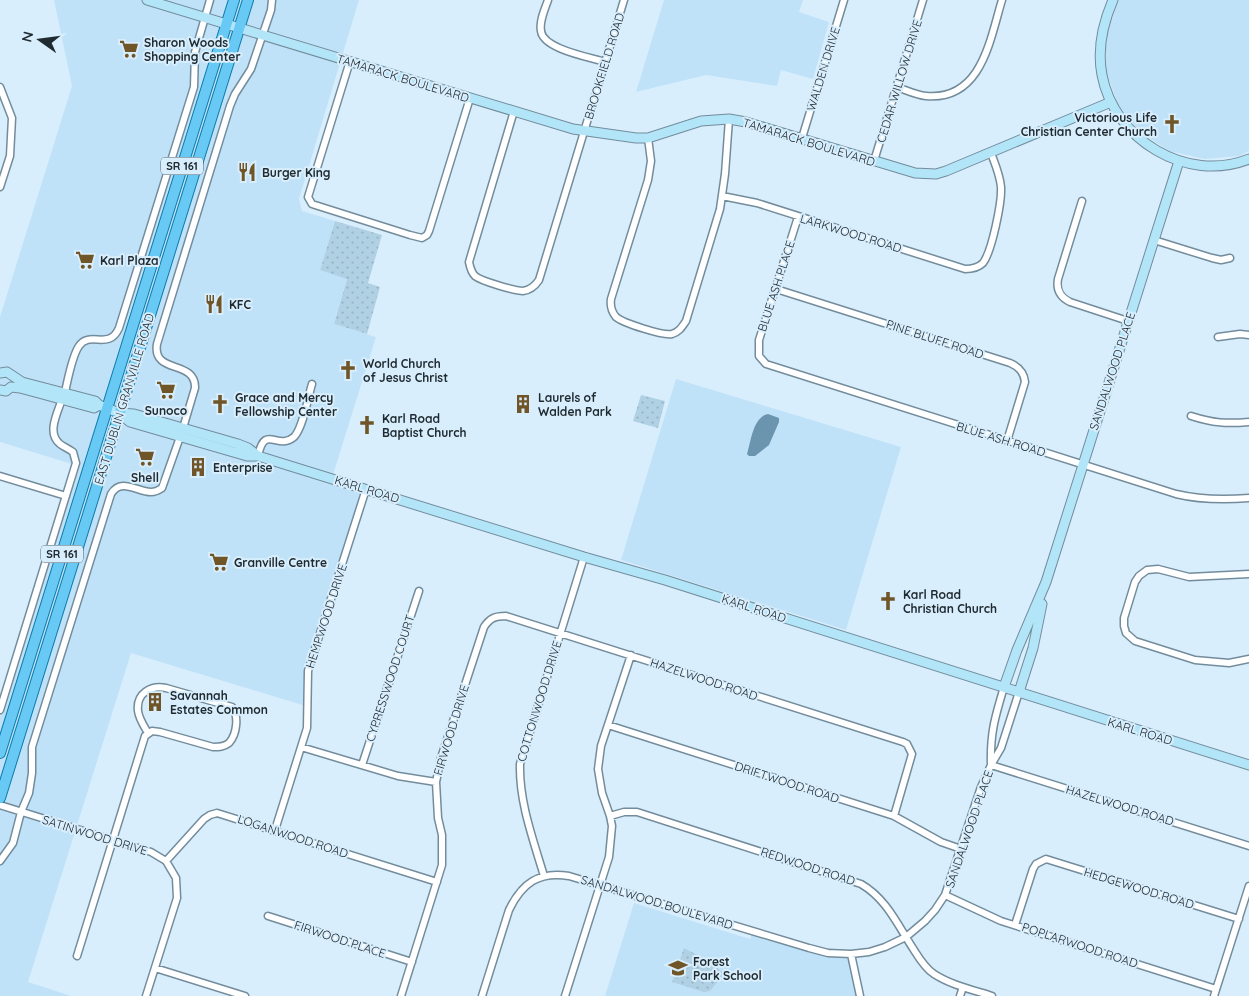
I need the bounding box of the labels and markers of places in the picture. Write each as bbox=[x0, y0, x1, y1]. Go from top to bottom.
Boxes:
place label: Sharon Woods Shopping Center bbox=[144, 35, 241, 64]
supermarket icon: Sharon Woods Shopping Center bbox=[118, 38, 140, 60]
place label: Victorious Life Christian Center Church bbox=[1021, 110, 1157, 139]
church icon: Victorious Life Christian Center Church bbox=[1161, 113, 1183, 135]
restaurant icon: Burger King bbox=[236, 161, 258, 183]
place label: Burger King bbox=[262, 165, 331, 180]
supermarket icon: Karl Plaza bbox=[74, 249, 96, 271]
place label: Karl Plaza bbox=[100, 253, 159, 268]
restaurant icon: KFC bbox=[203, 293, 225, 315]
place label: KFC bbox=[229, 297, 251, 312]
place label: World Church of Jesus Christ bbox=[363, 356, 448, 385]
church icon: World Church of Jesus Christ bbox=[337, 359, 359, 381]
supermarket icon: Sunoco bbox=[155, 379, 177, 401]
place label: Grace and Mercy Fellowship Center bbox=[235, 390, 337, 419]
place label: Laurels of Walden Park bbox=[538, 390, 612, 419]
church icon: Grace and Mercy Fellowship Center bbox=[209, 393, 231, 415]
building icon: Laurels of Walden Park bbox=[512, 393, 534, 415]
place label: Sunoco bbox=[145, 403, 188, 418]
place label: Karl Road Baptist Church bbox=[382, 411, 467, 440]
church icon: Karl Road Baptist Church bbox=[356, 414, 378, 436]
supermarket icon: Shell bbox=[134, 446, 156, 468]
building icon: Enterprise bbox=[187, 456, 209, 478]
place label: Enterprise bbox=[213, 460, 273, 475]
place label: Shell bbox=[131, 470, 159, 485]
supermarket icon: Granville Centre bbox=[208, 551, 230, 573]
place label: Granville Centre bbox=[234, 555, 327, 570]
place label: Karl Road Christian Church bbox=[903, 587, 997, 616]
church icon: Karl Road Christian Church bbox=[877, 590, 899, 612]
place label: Savannah Estates Common bbox=[170, 688, 268, 717]
building icon: Savannah Estates Common bbox=[144, 691, 166, 713]
place label: Forest Park School bbox=[693, 954, 762, 983]
school or university icon: Forest Park School bbox=[667, 957, 689, 979]

